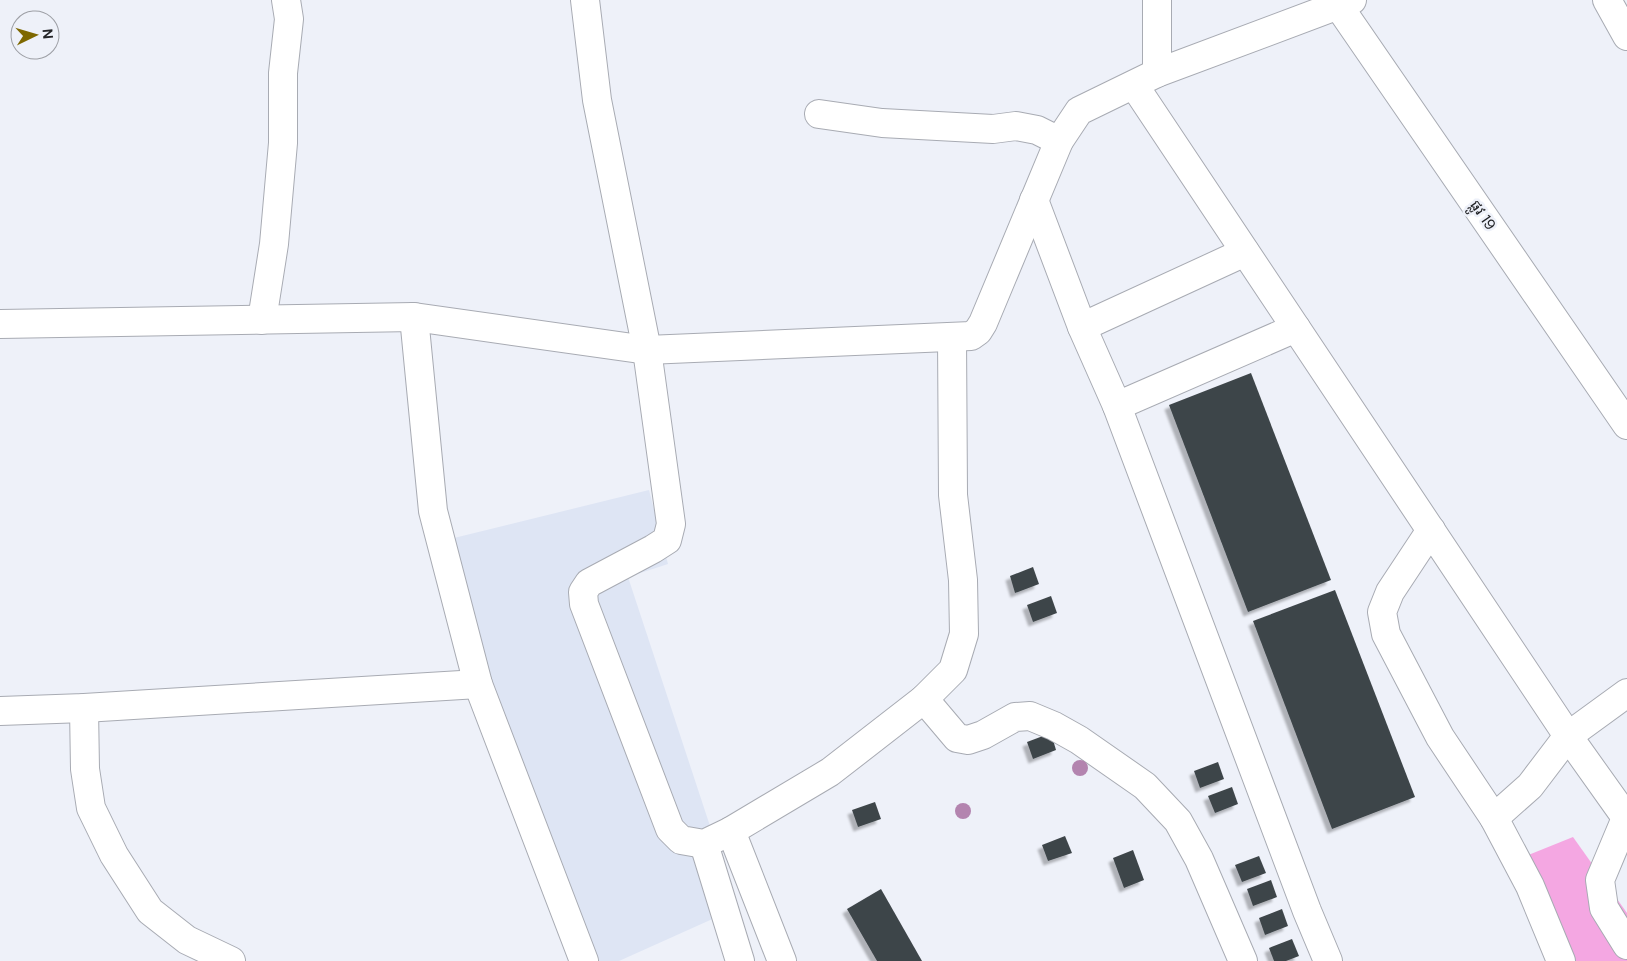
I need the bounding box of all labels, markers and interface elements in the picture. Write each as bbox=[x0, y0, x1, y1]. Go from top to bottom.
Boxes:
north arrow bbox=[10, 10, 60, 60]
text: N bbox=[39, 28, 57, 40]
street label: ផ្លូវ 19 bbox=[1463, 196, 1501, 236]

